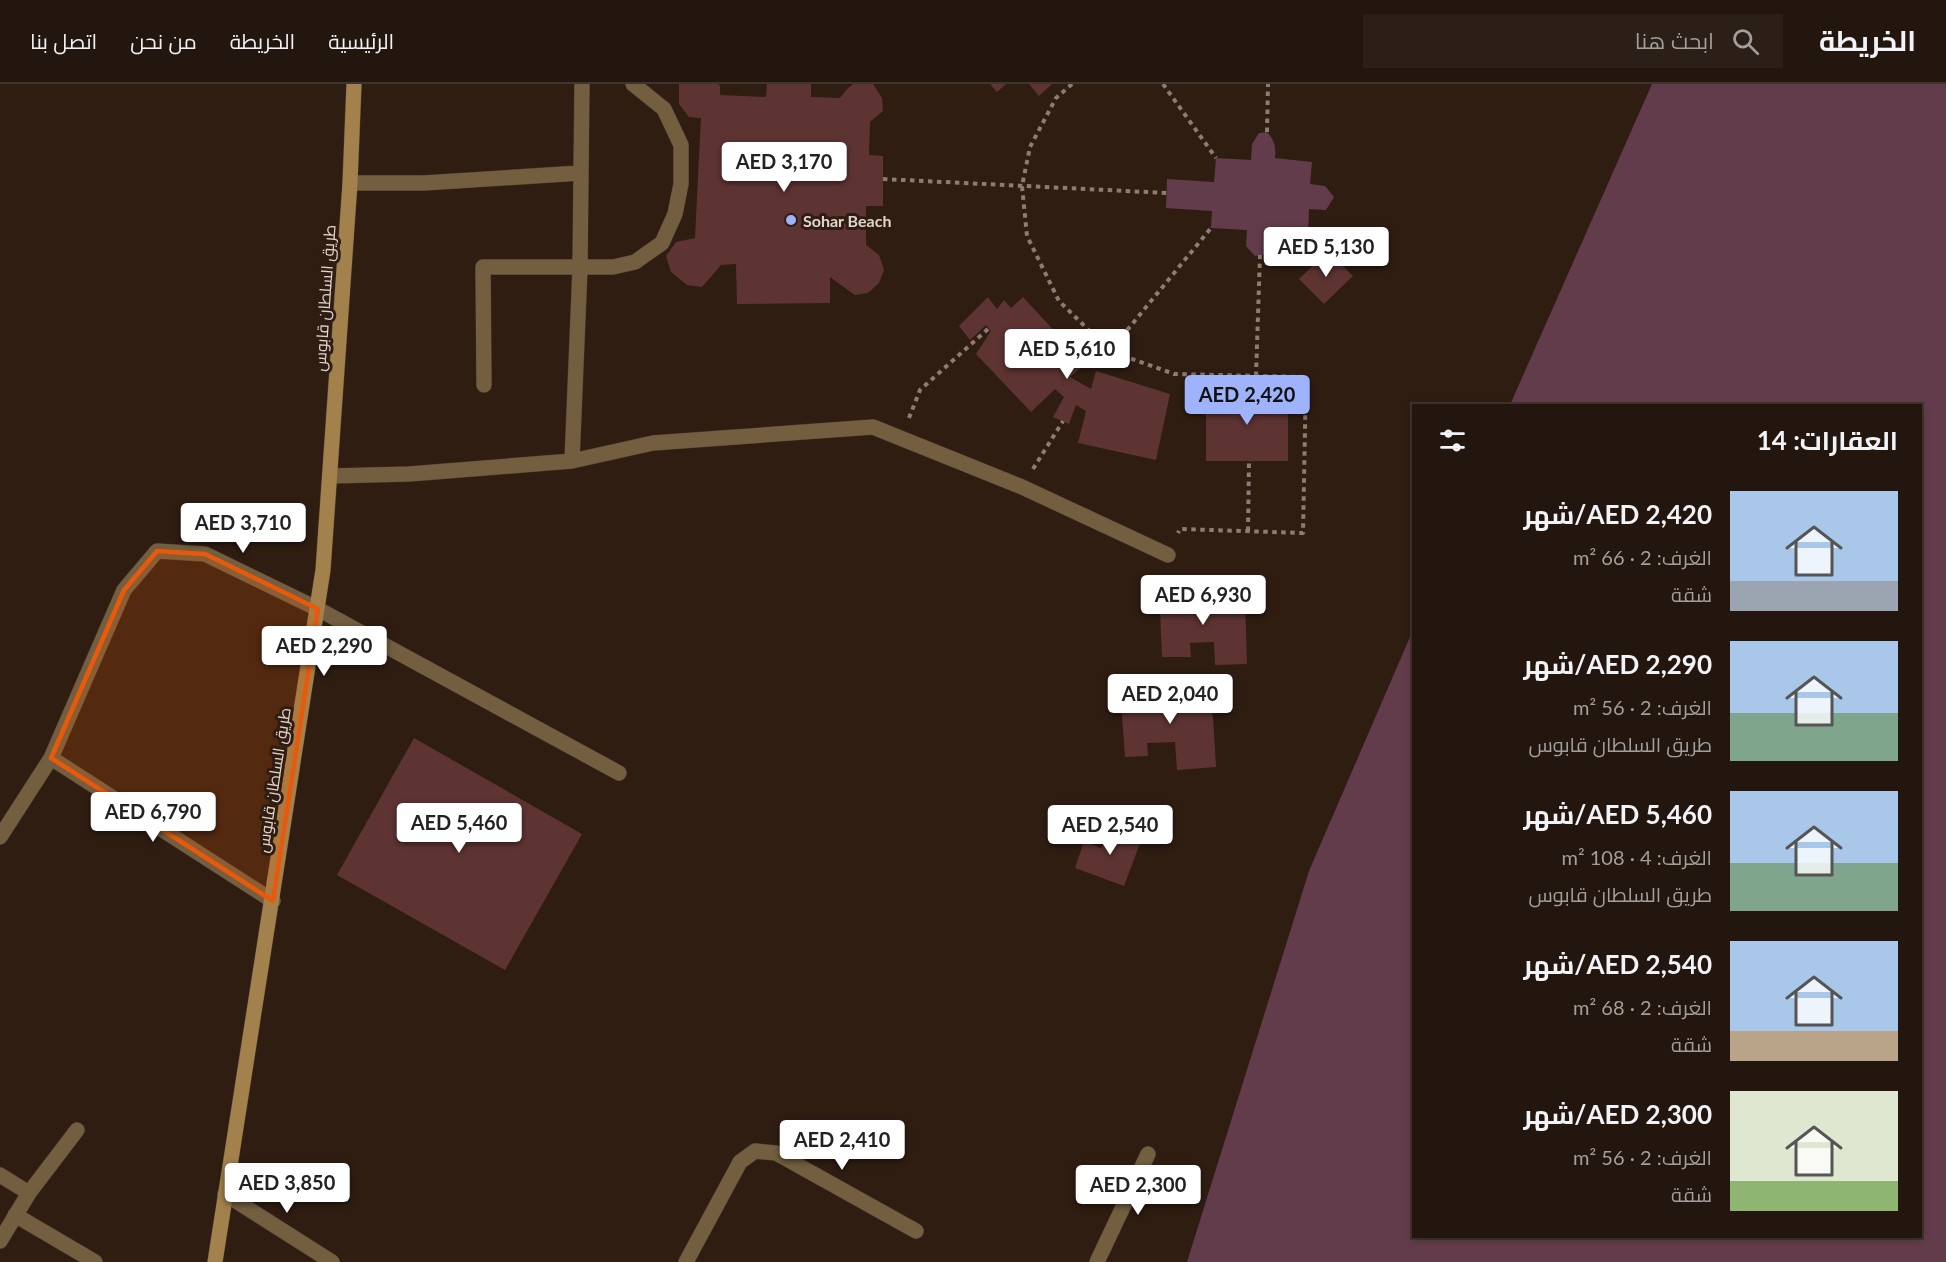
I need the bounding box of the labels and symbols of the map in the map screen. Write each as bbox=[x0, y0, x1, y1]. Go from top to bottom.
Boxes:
pin: AED 3,170 bbox=[715, 142, 853, 193]
place label: Sohar Beach bbox=[803, 211, 891, 230]
marker: Sohar Beach bbox=[784, 213, 798, 227]
street label: طريق السلطان قابوس bbox=[309, 224, 341, 372]
pin: AED 5,130 bbox=[1257, 227, 1395, 278]
pin: AED 5,610 bbox=[998, 329, 1136, 380]
pin: AED 2,420 bbox=[1178, 375, 1316, 426]
pin: AED 3,710 bbox=[174, 503, 312, 554]
pin: AED 6,930 bbox=[1134, 575, 1272, 626]
pin: AED 2,290 bbox=[255, 626, 393, 677]
pin: AED 2,040 bbox=[1101, 674, 1239, 725]
street label: طريق السلطان قابوس bbox=[252, 706, 296, 854]
pin: AED 6,790 bbox=[84, 792, 222, 843]
pin: AED 5,460 bbox=[390, 803, 528, 854]
pin: AED 2,540 bbox=[1041, 805, 1179, 856]
pin: AED 2,410 bbox=[773, 1120, 911, 1171]
pin: AED 3,850 bbox=[218, 1163, 356, 1214]
pin: AED 2,300 bbox=[1069, 1165, 1207, 1216]

